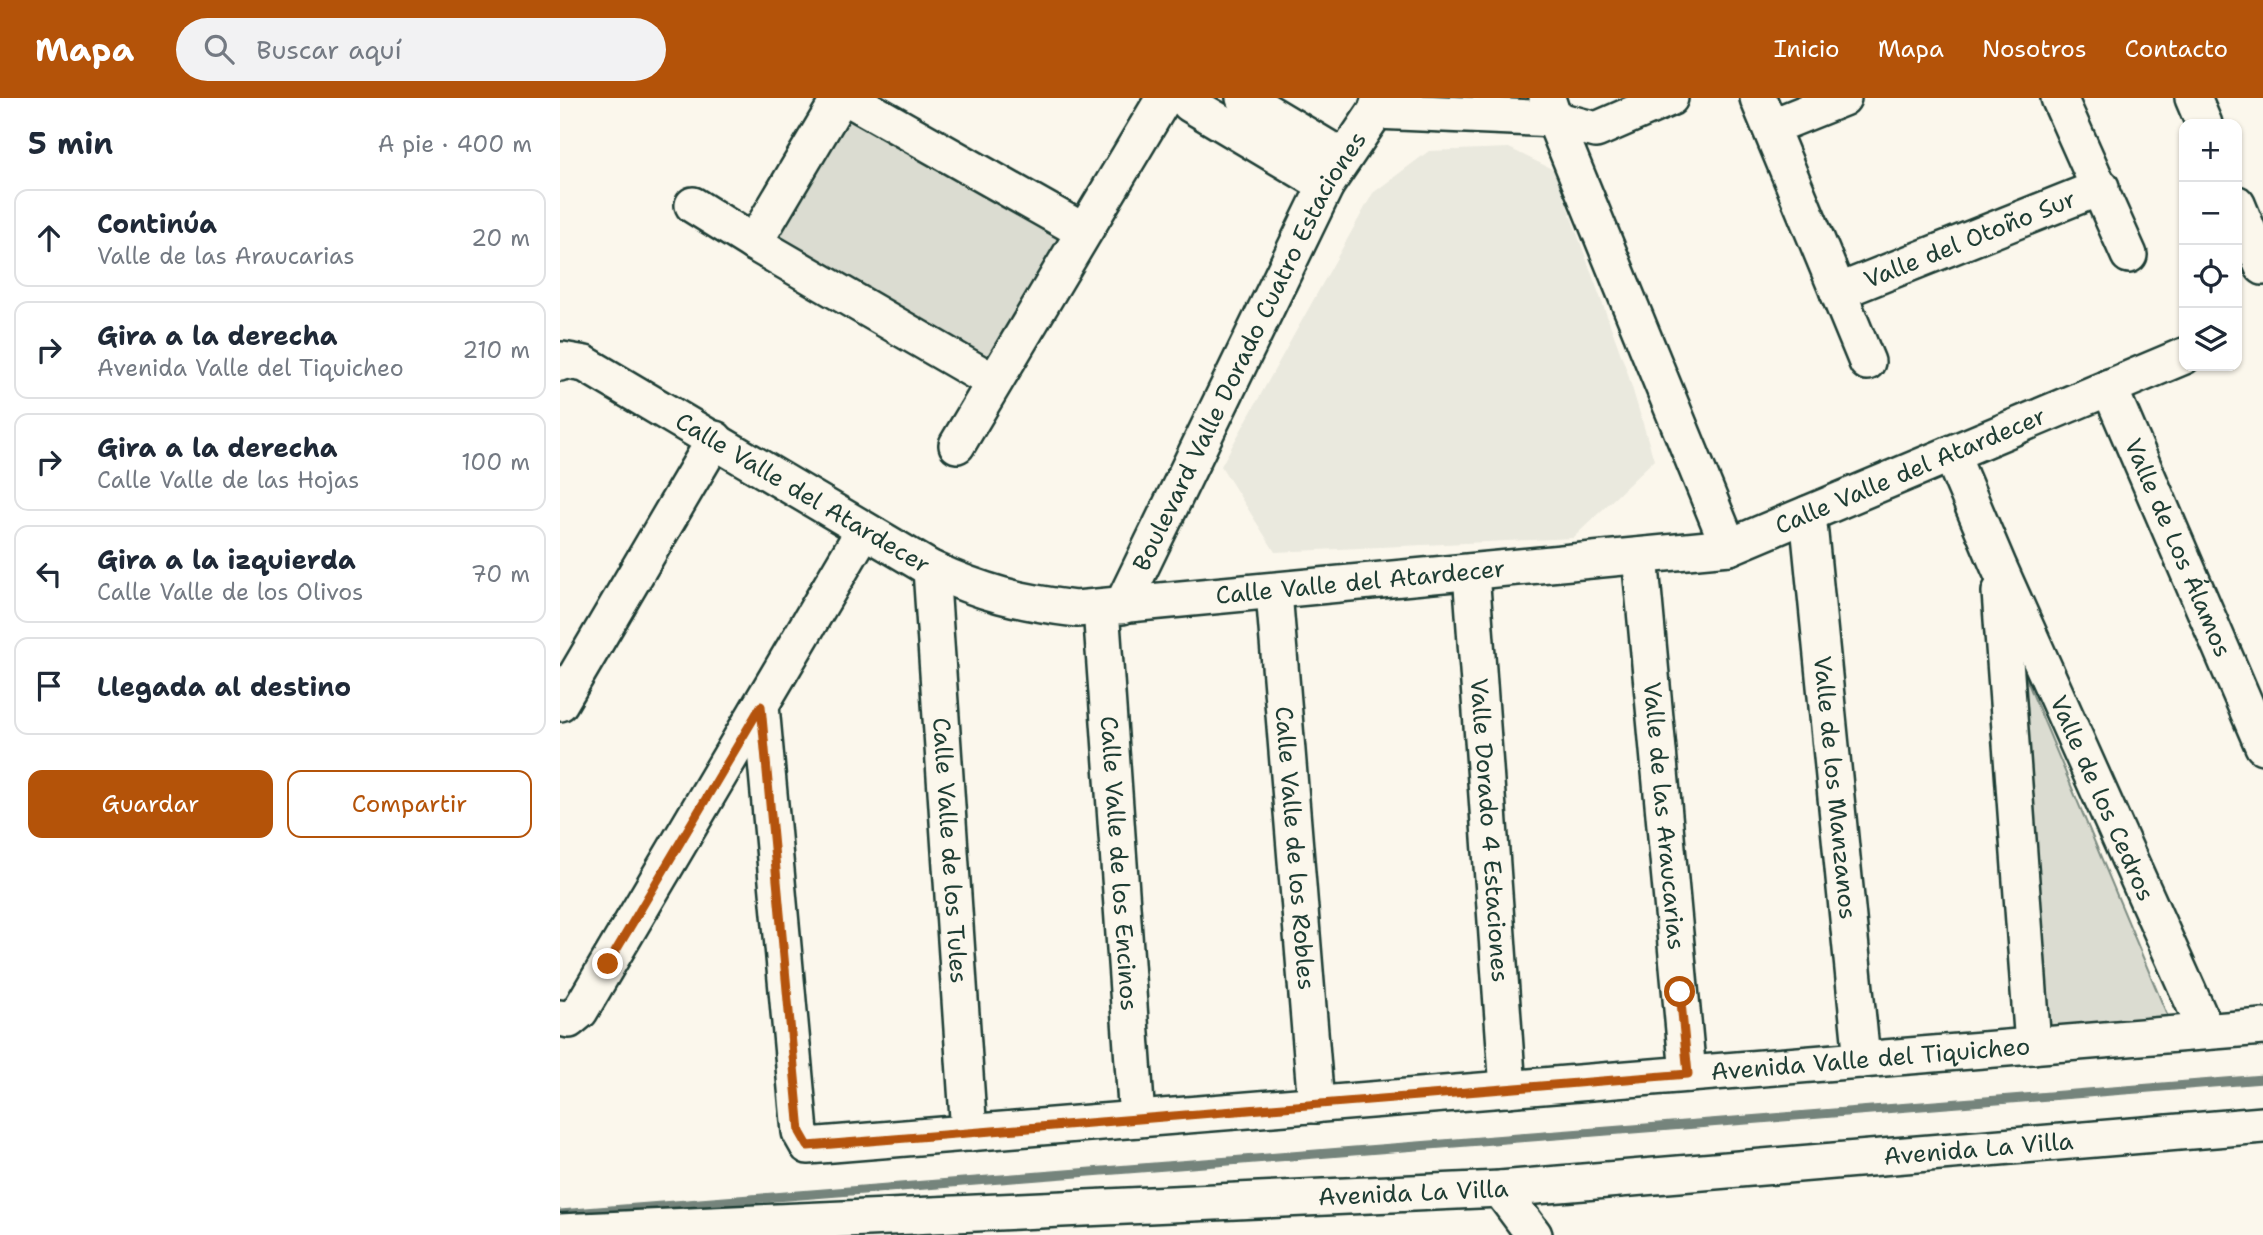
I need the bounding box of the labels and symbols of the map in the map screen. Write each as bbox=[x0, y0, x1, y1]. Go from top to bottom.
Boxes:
street label: Boulevard Valle Dorado Cuatro Estaciones bbox=[1125, 125, 1374, 576]
street label: Valle del Otoño Sur bbox=[1859, 183, 2080, 296]
street label: Calle Valle del Atardecer bbox=[1770, 400, 2051, 542]
street label: Calle Valle del Atardecer bbox=[669, 405, 936, 581]
street label: Valle de Los Álamos bbox=[2117, 434, 2239, 662]
street label: Calle Valle del Atardecer bbox=[1214, 552, 1507, 612]
street label: Valle de los Manzanos bbox=[1806, 654, 1864, 921]
street label: Valle Dorado 4 Estaciones bbox=[1463, 677, 1516, 984]
street label: Valle de las Araucarias bbox=[1636, 680, 1692, 951]
street label: Valle de los Cedros bbox=[2042, 691, 2162, 906]
street label: Calle Valle de los Robles bbox=[1267, 705, 1323, 991]
street label: Calle Valle de los Encinos bbox=[1093, 715, 1145, 1012]
street label: Calle Valle de los Tules bbox=[925, 716, 975, 984]
route end bbox=[592, 948, 623, 979]
route start bbox=[1664, 976, 1695, 1007]
street label: Avenida Valle del Tiquicheo bbox=[1710, 1030, 2031, 1088]
street label: Avenida La Villa bbox=[1882, 1125, 2075, 1173]
street label: Avenida La Villa bbox=[1317, 1172, 1510, 1213]

